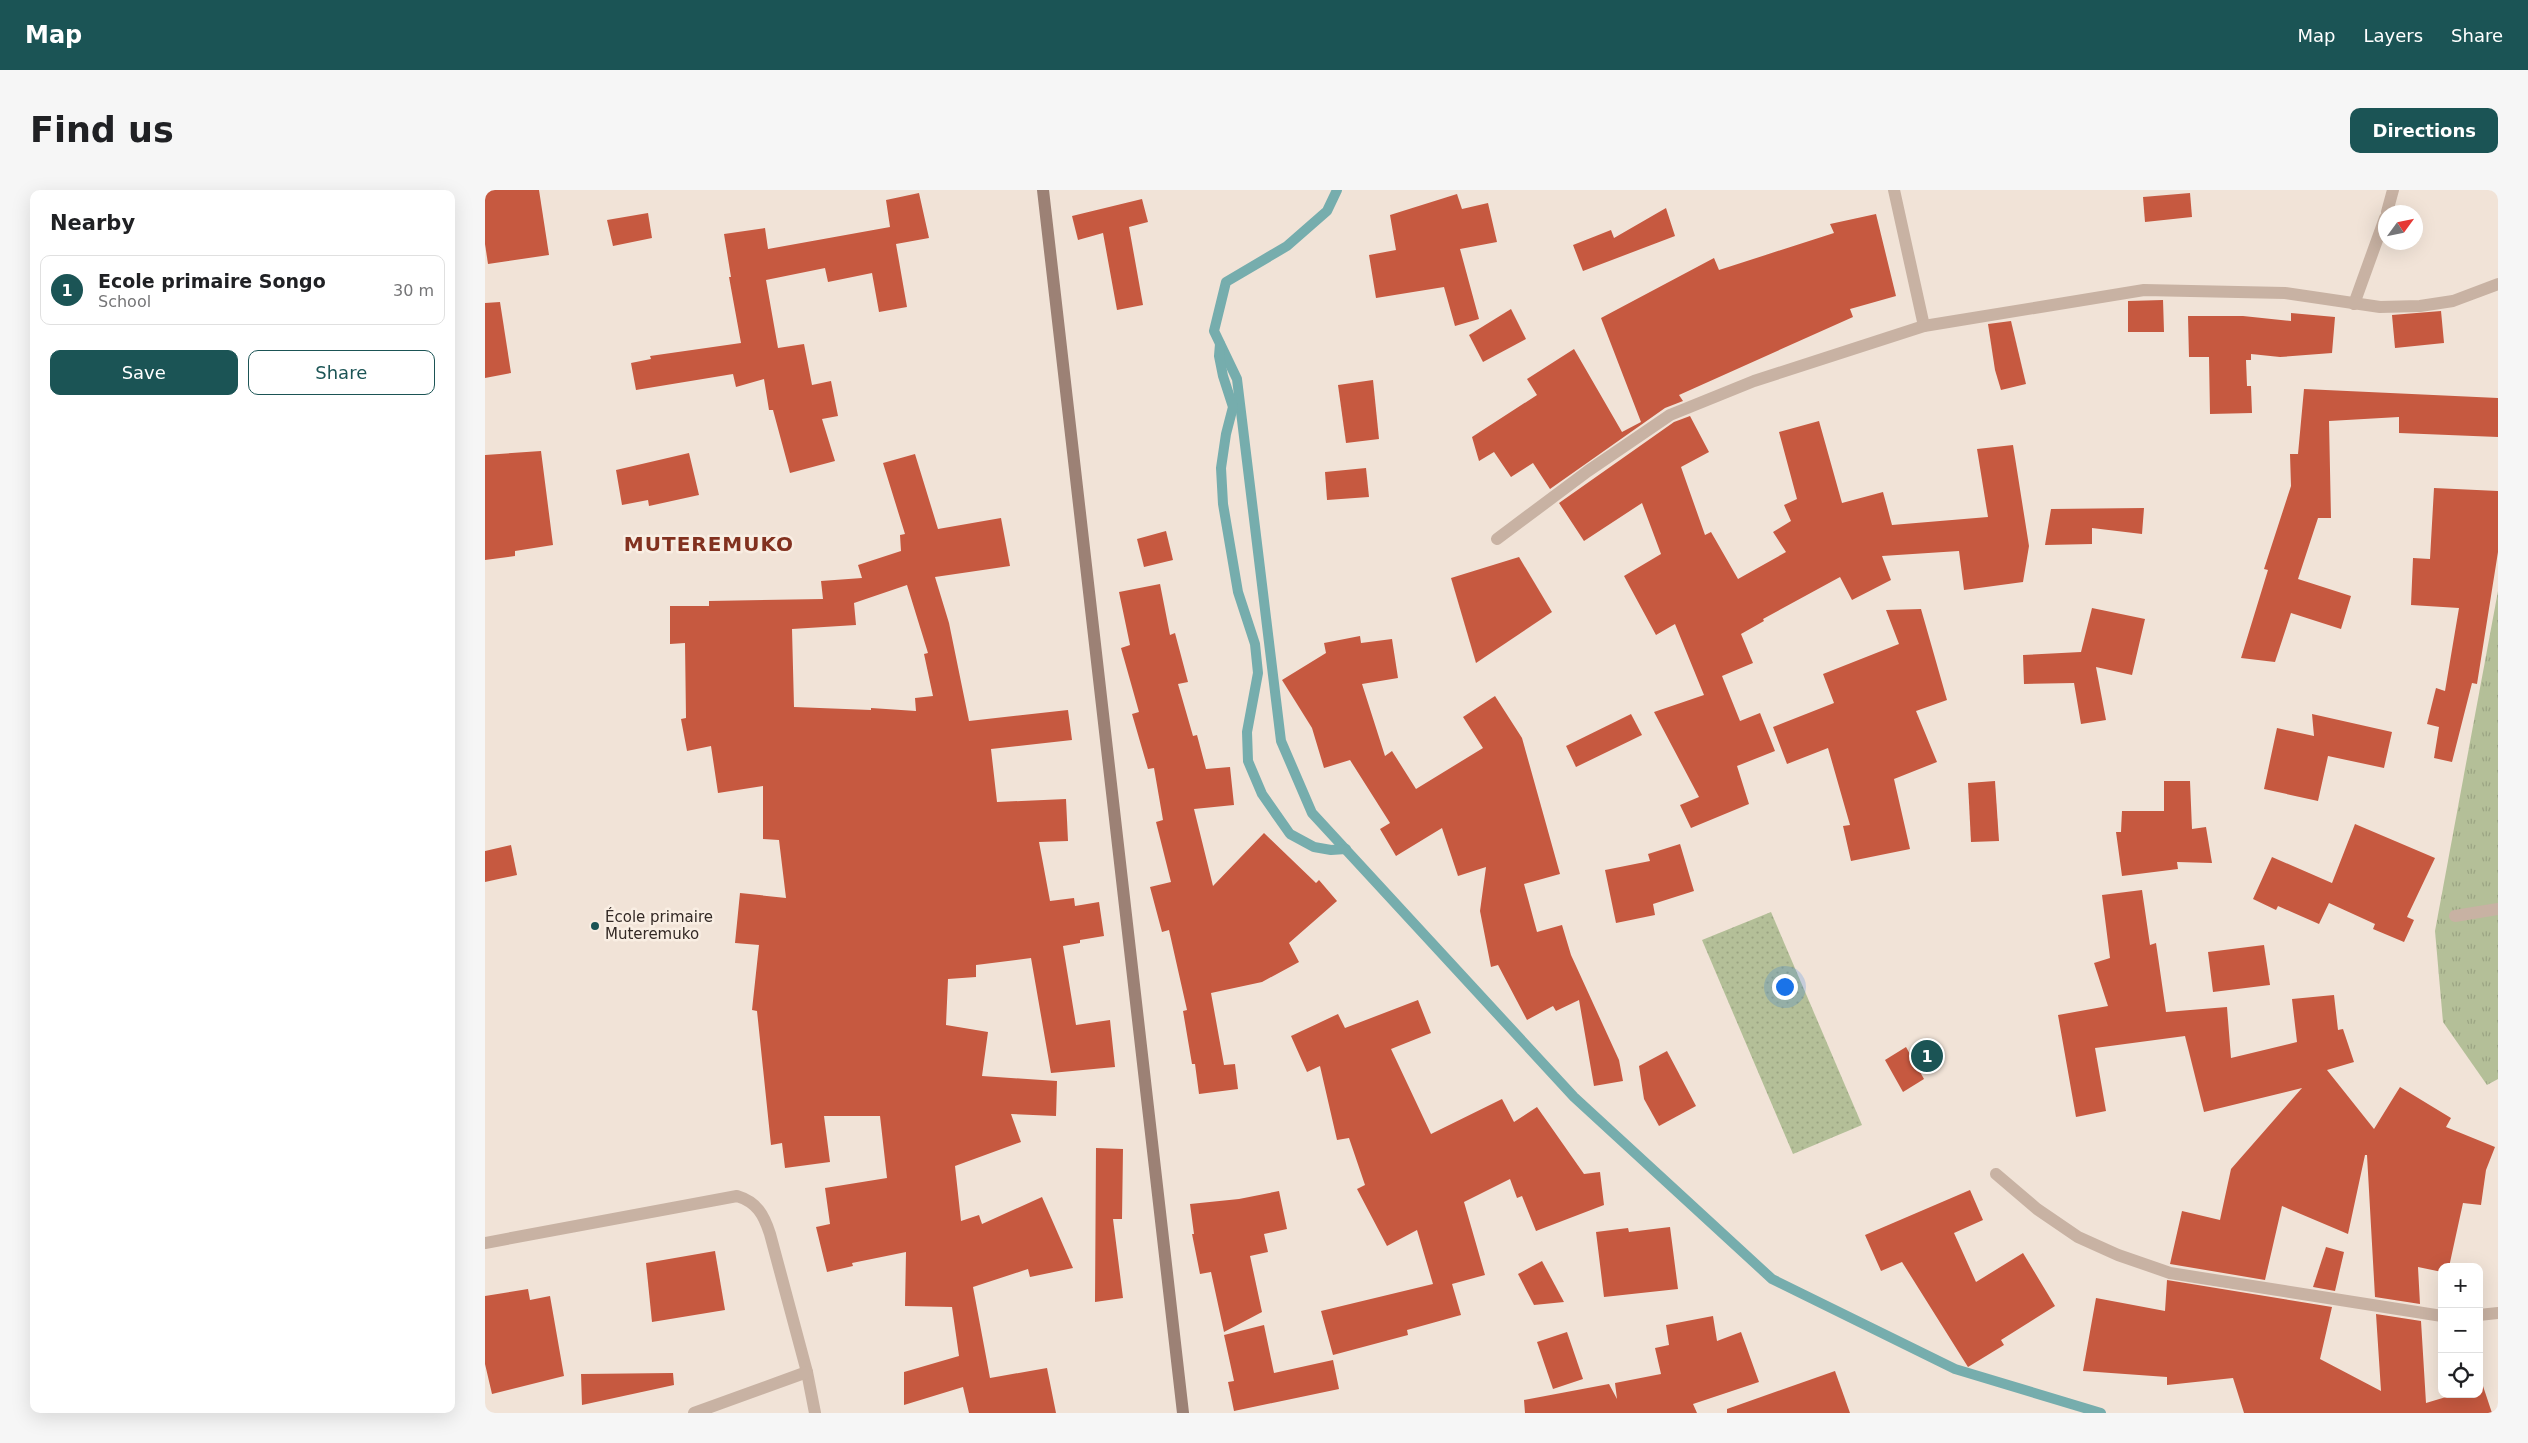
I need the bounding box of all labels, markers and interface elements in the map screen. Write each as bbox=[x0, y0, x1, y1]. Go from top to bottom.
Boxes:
text: Map bbox=[25, 21, 82, 49]
text: Map bbox=[2297, 25, 2335, 46]
text: Layers bbox=[2363, 25, 2423, 46]
text: Share bbox=[2451, 25, 2503, 46]
button: Directions bbox=[2350, 108, 2498, 153]
text: Find us bbox=[30, 110, 174, 150]
north arrow bbox=[2378, 205, 2423, 250]
text: Nearby bbox=[50, 211, 135, 235]
text: Ecole primaire Songo bbox=[98, 270, 326, 292]
text: 1 bbox=[61, 281, 73, 300]
text: 30 m bbox=[393, 281, 434, 300]
text: School bbox=[98, 292, 151, 311]
button: Save bbox=[50, 350, 238, 395]
button: Share bbox=[248, 350, 435, 395]
district label: MUTEREMUKO bbox=[624, 532, 794, 556]
place label: École primaire Muteremuko bbox=[605, 907, 713, 943]
marker: École primaire Muteremuko bbox=[589, 920, 601, 932]
your location bbox=[1772, 974, 1798, 1000]
pin: 1 bbox=[1911, 1037, 1943, 1075]
map controls bbox=[2438, 1263, 2483, 1398]
button: + bbox=[2438, 1263, 2483, 1308]
button: − bbox=[2438, 1308, 2483, 1353]
button: locate bbox=[2438, 1353, 2483, 1398]

